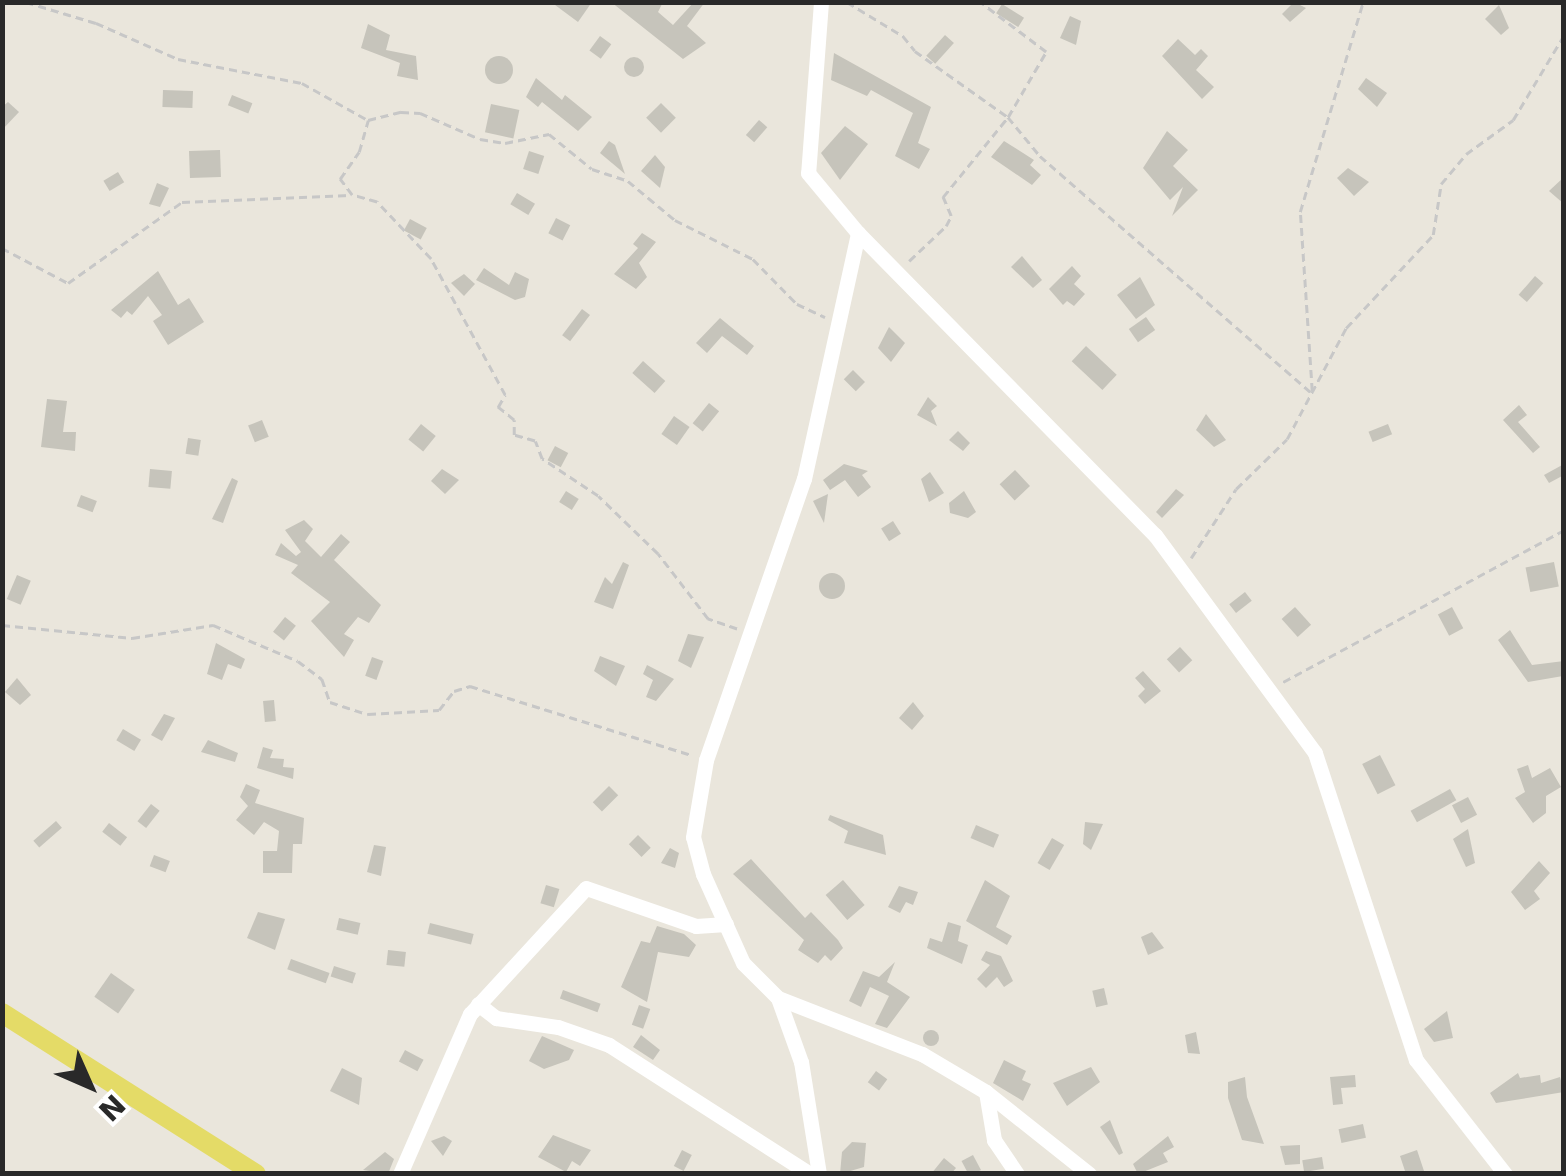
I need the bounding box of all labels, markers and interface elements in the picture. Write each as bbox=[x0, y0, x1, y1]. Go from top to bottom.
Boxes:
north arrow bbox=[40, 1036, 140, 1136]
text: N bbox=[92, 1088, 132, 1128]

